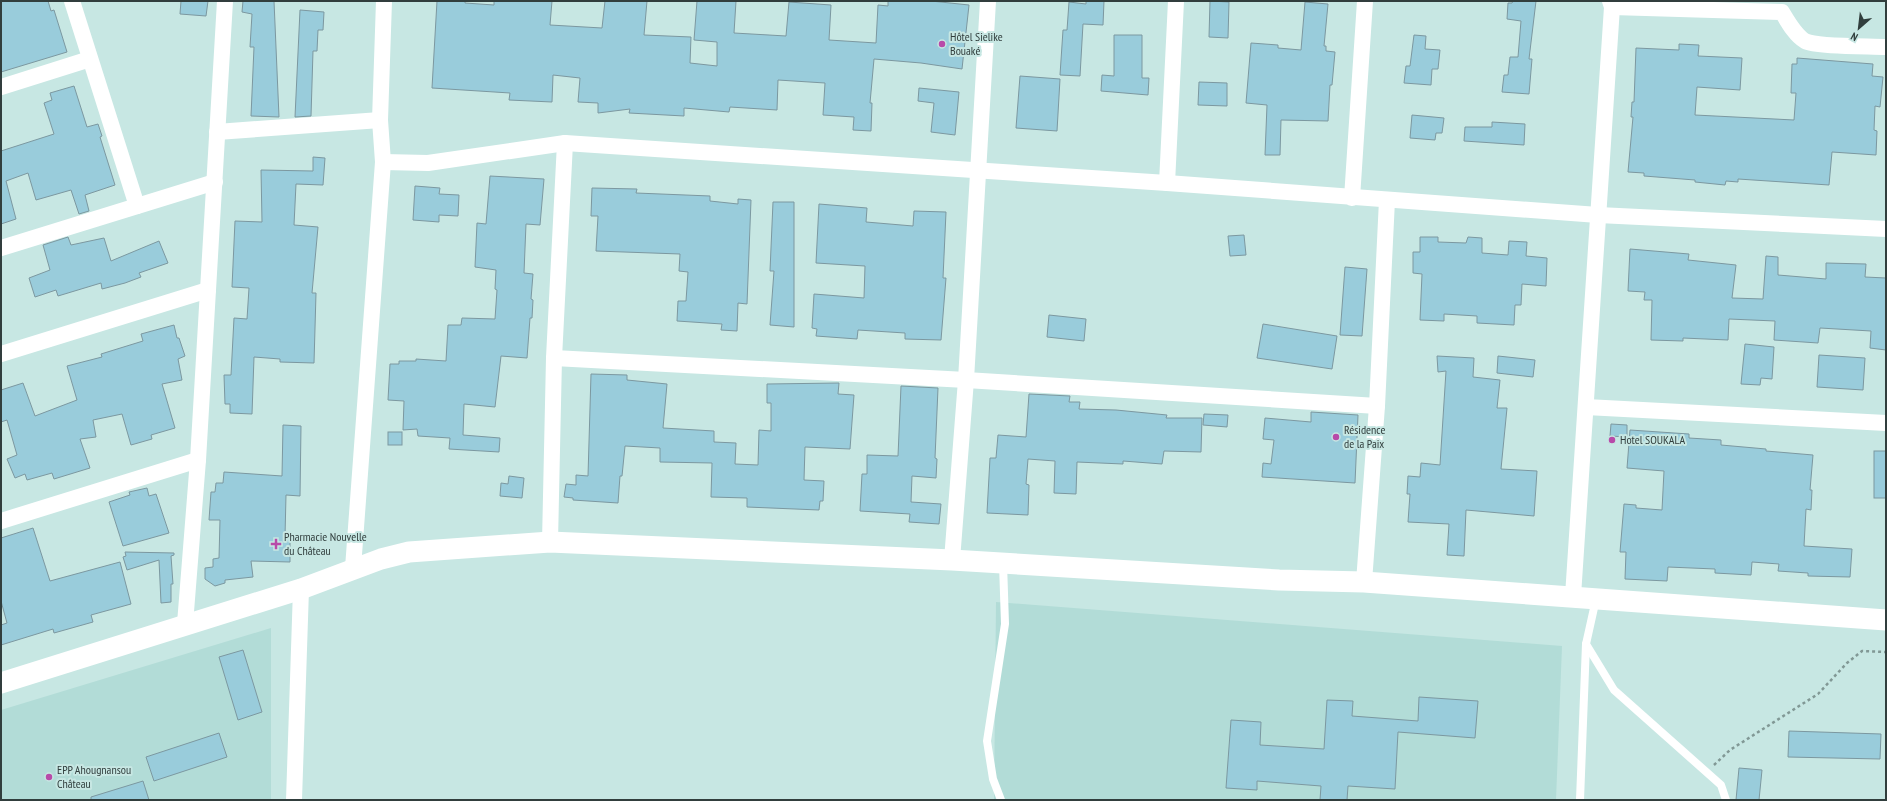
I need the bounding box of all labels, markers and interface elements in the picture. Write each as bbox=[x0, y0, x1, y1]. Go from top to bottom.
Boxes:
north arrow bbox=[1839, 8, 1879, 48]
place label: Hôtel Sielike Bouaké bbox=[950, 29, 1003, 58]
text: N bbox=[1848, 29, 1860, 44]
marker: Hôtel Sielike Bouaké bbox=[937, 39, 947, 49]
place label: Résidence de la Paix bbox=[1344, 422, 1385, 451]
marker: Résidence de la Paix bbox=[1331, 432, 1341, 442]
place label: Hotel SOUKALA bbox=[1620, 432, 1685, 447]
marker: Hotel SOUKALA bbox=[1607, 435, 1617, 445]
place label: Pharmacie Nouvelle du Château bbox=[284, 529, 367, 558]
marker: Pharmacie Nouvelle du Château bbox=[271, 539, 281, 549]
place label: EPP Ahougnansou Château bbox=[57, 762, 131, 791]
marker: EPP Ahougnansou Château bbox=[44, 772, 54, 782]

